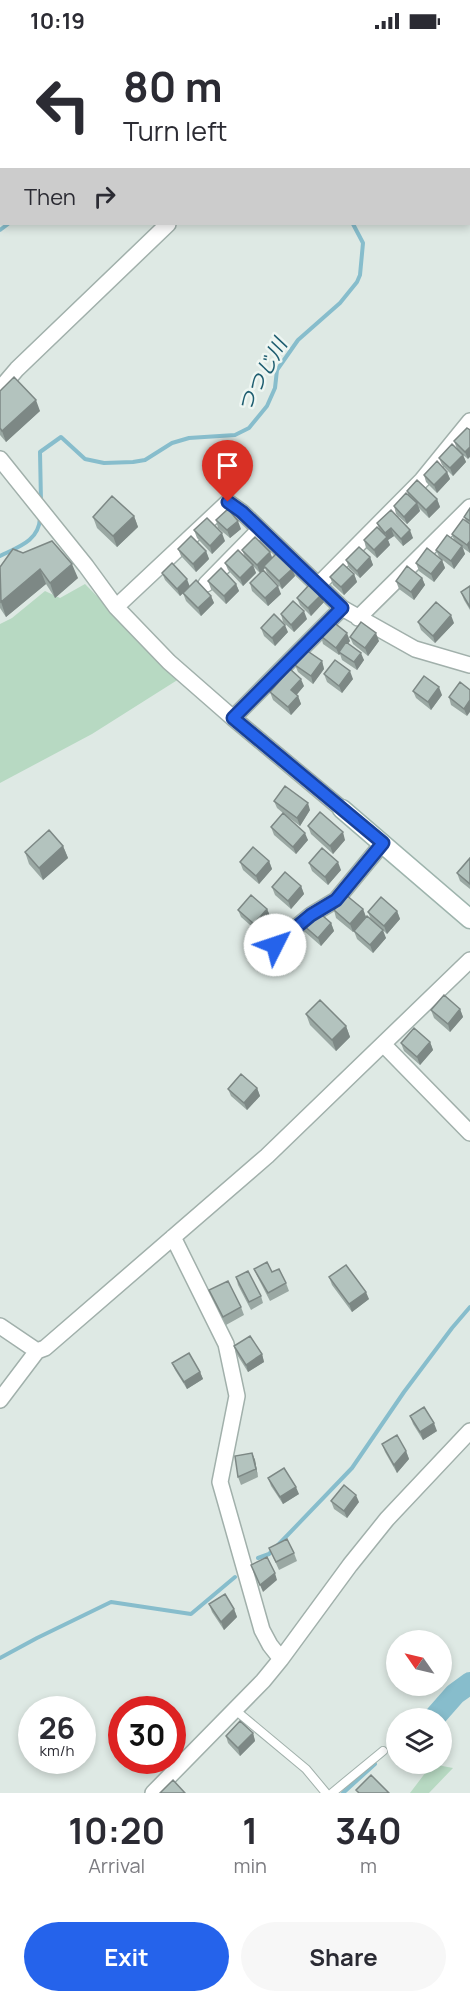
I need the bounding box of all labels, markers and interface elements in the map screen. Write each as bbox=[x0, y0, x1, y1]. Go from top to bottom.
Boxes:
text: 10:19 bbox=[30, 6, 85, 36]
text: 80 m bbox=[123, 57, 223, 115]
icon: left bbox=[24, 66, 102, 144]
text: Turn left bbox=[123, 112, 227, 149]
icon: right bbox=[88, 180, 121, 213]
text: Then bbox=[24, 182, 76, 212]
water label: つつじ川 bbox=[230, 331, 294, 416]
pin bbox=[202, 440, 253, 502]
icon: arrive bbox=[211, 449, 244, 482]
position arrow bbox=[243, 913, 307, 977]
north arrow bbox=[386, 1630, 452, 1696]
map controls bbox=[386, 1630, 452, 1774]
speed limit sign: 30 bbox=[108, 1696, 186, 1774]
text: 26 bbox=[39, 1707, 75, 1748]
button: layers bbox=[386, 1708, 452, 1774]
text: km/h bbox=[40, 1740, 74, 1761]
text: 10:20 bbox=[68, 1806, 165, 1855]
text: 1 bbox=[242, 1806, 258, 1855]
text: 340 bbox=[335, 1806, 402, 1855]
text: Arrival bbox=[88, 1852, 145, 1879]
text: min bbox=[233, 1852, 267, 1879]
text: m bbox=[360, 1852, 377, 1879]
button: Exit bbox=[24, 1922, 229, 1991]
button: Share bbox=[241, 1922, 446, 1991]

